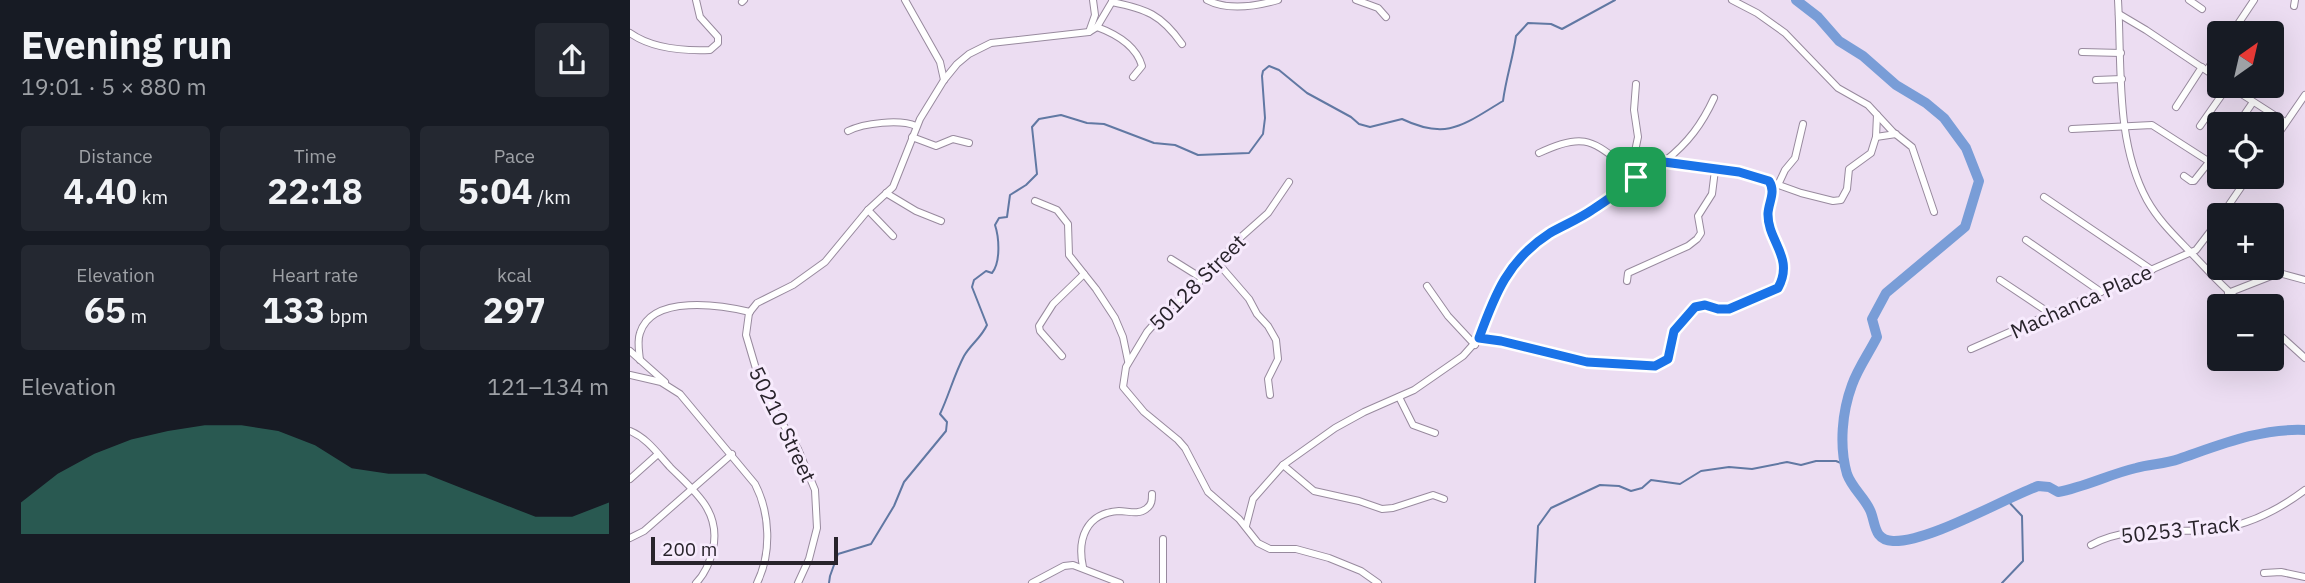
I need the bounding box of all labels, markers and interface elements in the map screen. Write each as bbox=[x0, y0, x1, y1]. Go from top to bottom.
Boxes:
text: Evening run bbox=[21, 20, 232, 69]
north arrow bbox=[2207, 21, 2284, 98]
map controls bbox=[2207, 21, 2284, 371]
button: share bbox=[535, 23, 609, 97]
text: 19:01 · 5 × 880 m bbox=[21, 71, 207, 101]
button: locate bbox=[2207, 112, 2284, 189]
text: Distance bbox=[79, 144, 153, 168]
text: Time bbox=[294, 144, 336, 168]
text: Pace bbox=[494, 144, 535, 168]
pin bbox=[1606, 147, 1666, 207]
icon: arrive bbox=[1617, 158, 1655, 196]
text: 4.40 bbox=[63, 168, 137, 214]
text: 22:18 bbox=[267, 168, 363, 214]
text: 5:04 bbox=[458, 168, 532, 214]
text: km bbox=[137, 185, 168, 209]
text: /km bbox=[532, 185, 571, 209]
button: + bbox=[2207, 203, 2284, 280]
street label: 50128 Street bbox=[1143, 228, 1251, 336]
street label: Machanca Place bbox=[2006, 257, 2156, 345]
text: Elevation bbox=[76, 263, 155, 287]
text: Heart rate bbox=[272, 263, 358, 287]
text: kcal bbox=[497, 263, 532, 287]
text: 65 bbox=[84, 287, 126, 333]
text: 133 bbox=[262, 287, 325, 333]
text: 297 bbox=[483, 287, 546, 333]
button: − bbox=[2207, 294, 2284, 371]
text: m bbox=[126, 304, 147, 328]
text: bpm bbox=[325, 304, 368, 328]
street label: 50210 Street bbox=[743, 361, 823, 487]
text: Elevation bbox=[21, 371, 116, 401]
text: 121–134 m bbox=[487, 371, 609, 401]
street label: 50253 Track bbox=[2119, 509, 2241, 549]
scale bar bbox=[651, 534, 838, 566]
text: 200 m bbox=[662, 537, 717, 561]

